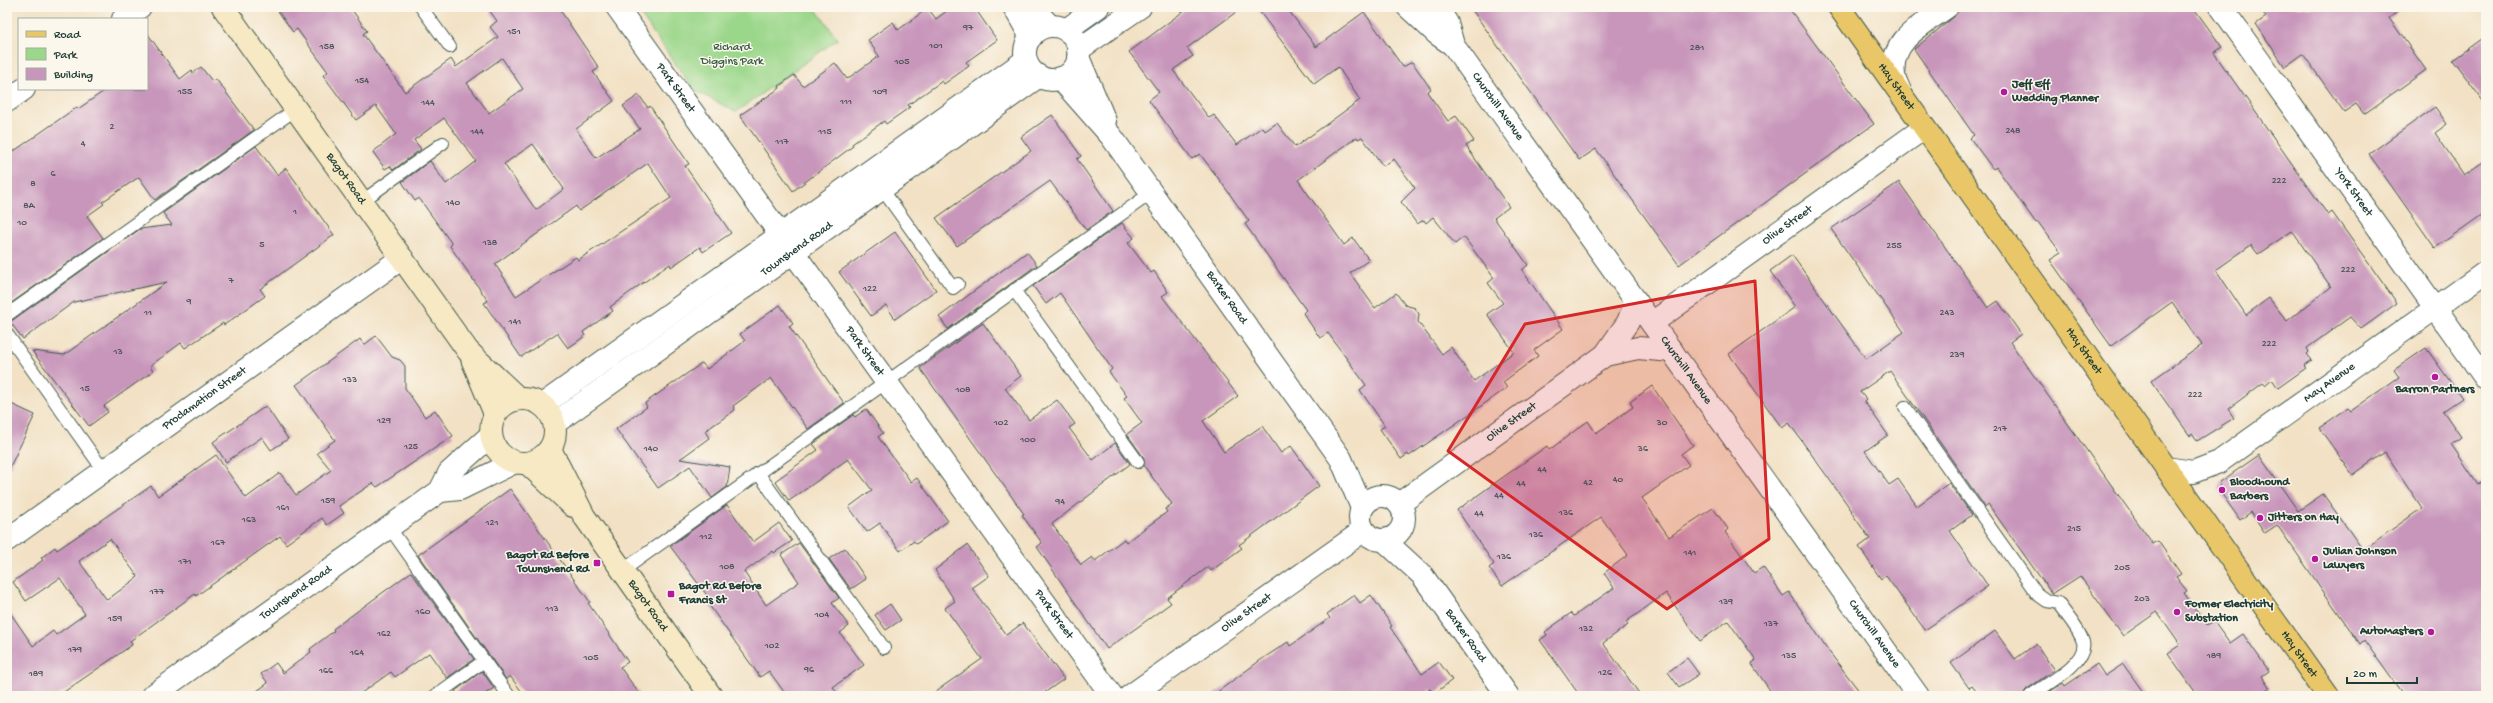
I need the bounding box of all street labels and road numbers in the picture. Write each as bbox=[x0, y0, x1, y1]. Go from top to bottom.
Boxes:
street label: Park Street bbox=[652, 60, 699, 117]
street label: Hay Street bbox=[1874, 61, 1918, 114]
street label: Churchill Avenue bbox=[1468, 70, 1527, 144]
street label: Bagot Road bbox=[322, 150, 369, 208]
street label: York Street bbox=[2331, 165, 2376, 221]
street label: Olive Street bbox=[1760, 202, 1817, 249]
street label: Townshend Road bbox=[758, 218, 836, 280]
street label: Barker Road bbox=[1202, 268, 1251, 328]
street label: Park Street bbox=[841, 323, 888, 380]
street label: Hay Street bbox=[2062, 325, 2105, 378]
street label: Churchill Avenue bbox=[1656, 334, 1715, 408]
street label: May Avenue bbox=[2301, 360, 2359, 406]
street label: Proclamation Street bbox=[159, 363, 250, 434]
street label: Olive Street bbox=[1484, 399, 1540, 445]
street label: Townshend Road bbox=[257, 563, 336, 624]
street label: Bagot Road bbox=[624, 576, 671, 635]
street label: Park Street bbox=[1030, 586, 1077, 643]
street label: Olive Street bbox=[1219, 590, 1276, 636]
street label: Churchill Avenue bbox=[1845, 597, 1903, 671]
street label: Barker Road bbox=[1441, 606, 1490, 666]
street label: Hay Street bbox=[2277, 628, 2321, 682]

